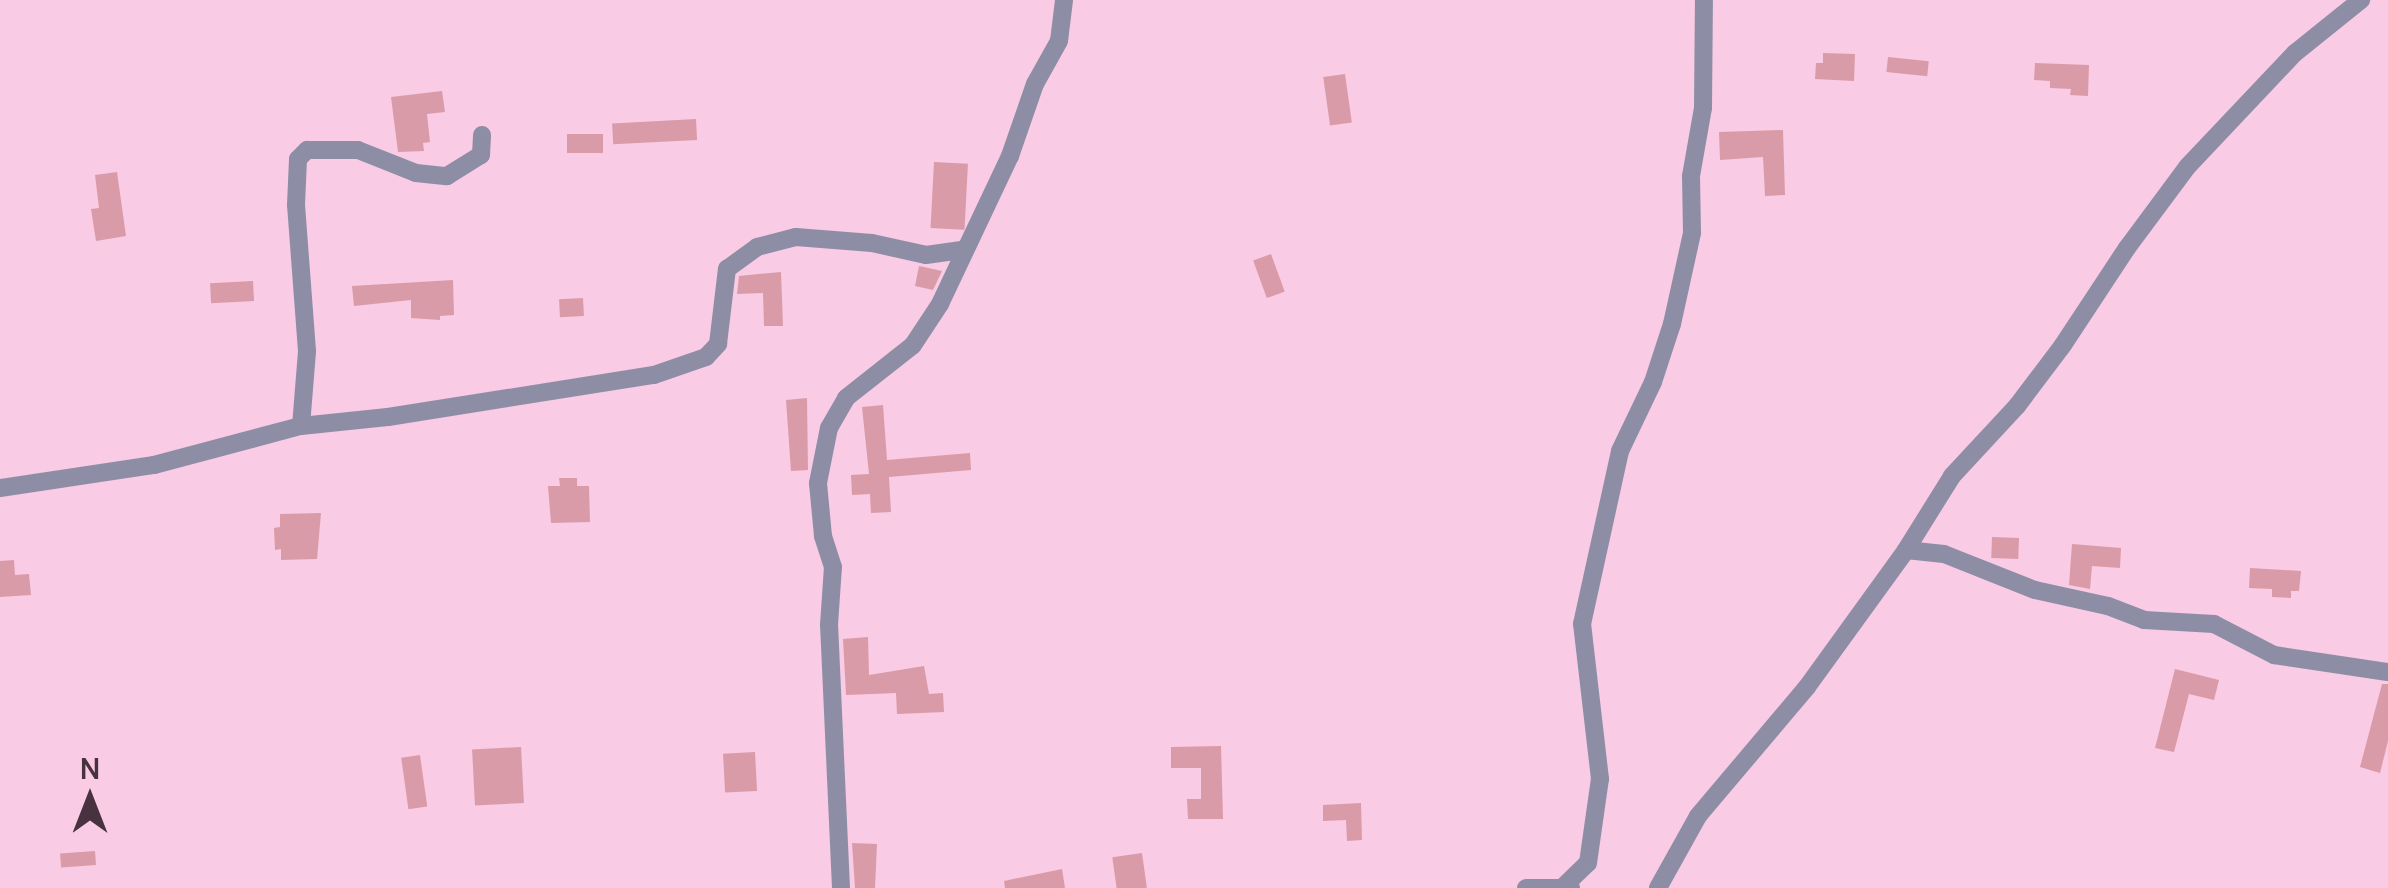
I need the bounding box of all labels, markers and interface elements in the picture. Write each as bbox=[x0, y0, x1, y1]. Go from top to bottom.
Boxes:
north arrow bbox=[40, 748, 140, 848]
text: N bbox=[80, 749, 100, 787]

